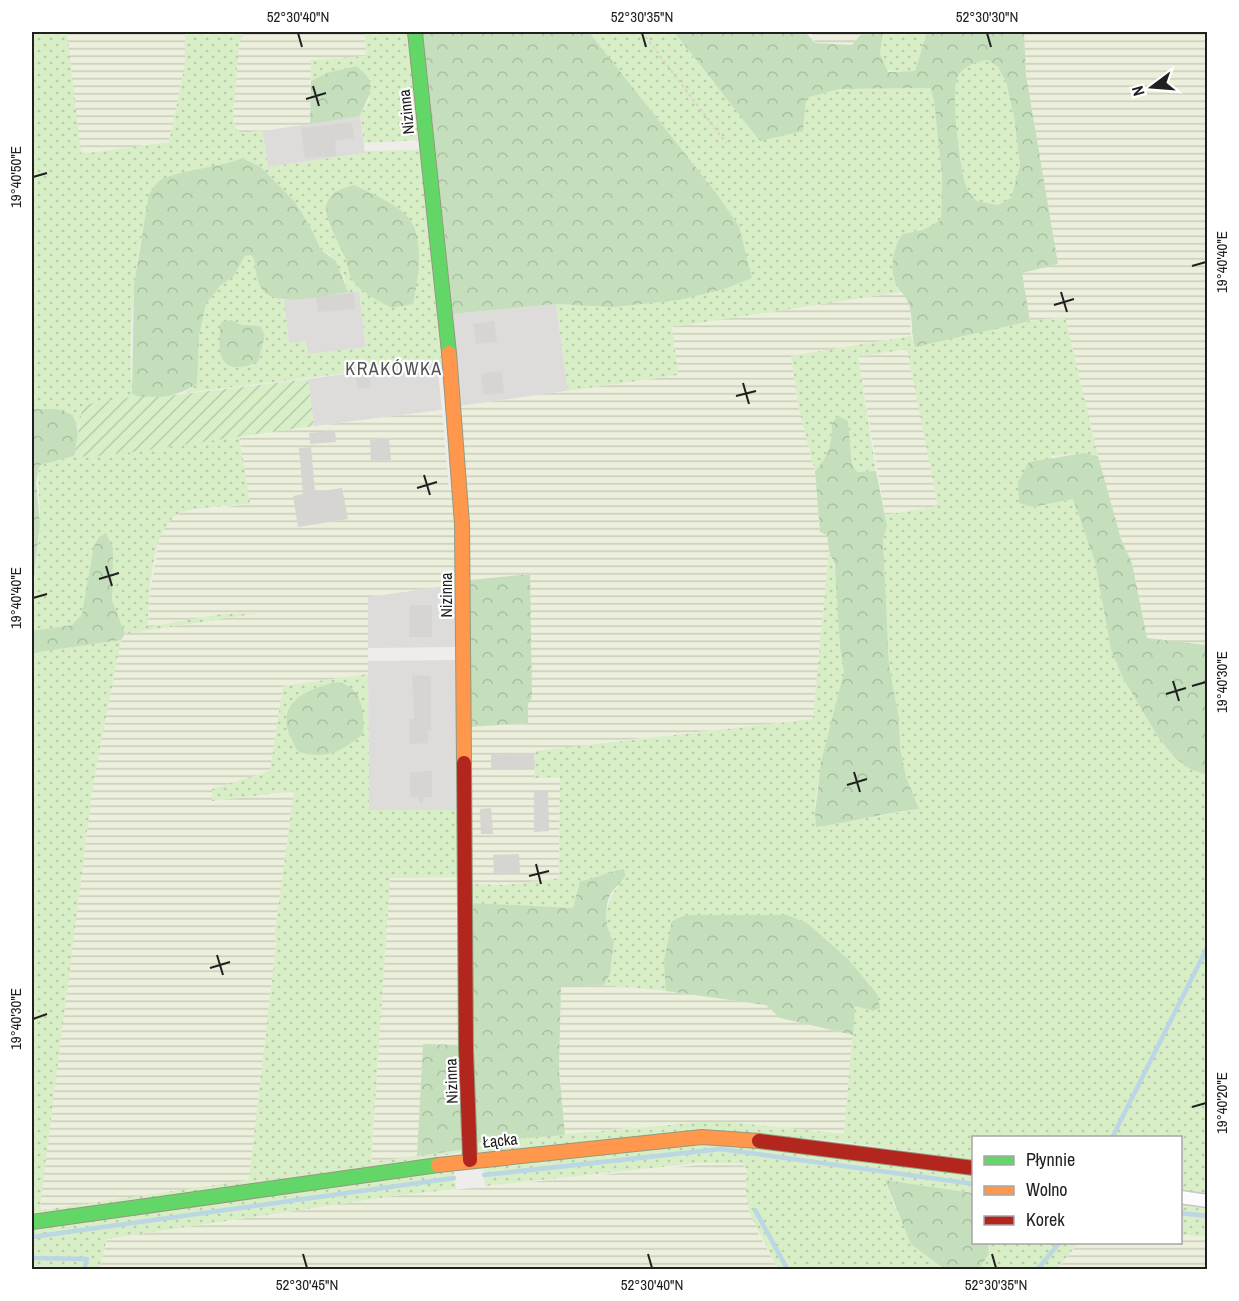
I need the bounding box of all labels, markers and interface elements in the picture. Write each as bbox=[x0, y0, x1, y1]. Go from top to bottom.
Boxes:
text: 52°30'40"N bbox=[267, 6, 329, 27]
text: 52°30'35"N bbox=[611, 6, 673, 27]
text: 52°30'30"N bbox=[956, 6, 1018, 27]
north arrow bbox=[1122, 57, 1182, 117]
text: N bbox=[1126, 84, 1149, 99]
street label: Nizinna bbox=[393, 88, 419, 136]
text: 19°40'50"E bbox=[5, 146, 26, 208]
text: 19°40'40"E bbox=[1211, 231, 1232, 293]
district label: KRAKÓWKA bbox=[345, 356, 443, 381]
text: 19°40'40"E bbox=[5, 567, 26, 629]
street label: Nizinna bbox=[435, 572, 457, 618]
text: 19°40'30"E bbox=[1211, 651, 1232, 713]
text: 19°40'30"E bbox=[5, 988, 26, 1050]
street label: Nizinna bbox=[439, 1057, 463, 1104]
text: 19°40'20"E bbox=[1211, 1072, 1232, 1134]
street label: Łącka bbox=[481, 1127, 519, 1153]
legend bbox=[972, 1136, 1182, 1244]
text: Płynnie bbox=[1026, 1147, 1075, 1172]
text: Wolno bbox=[1026, 1177, 1068, 1202]
text: Korek bbox=[1026, 1207, 1065, 1232]
text: 52°30'45"N bbox=[276, 1274, 338, 1295]
text: 52°30'40"N bbox=[621, 1274, 683, 1295]
text: 52°30'35"N bbox=[965, 1274, 1027, 1295]

